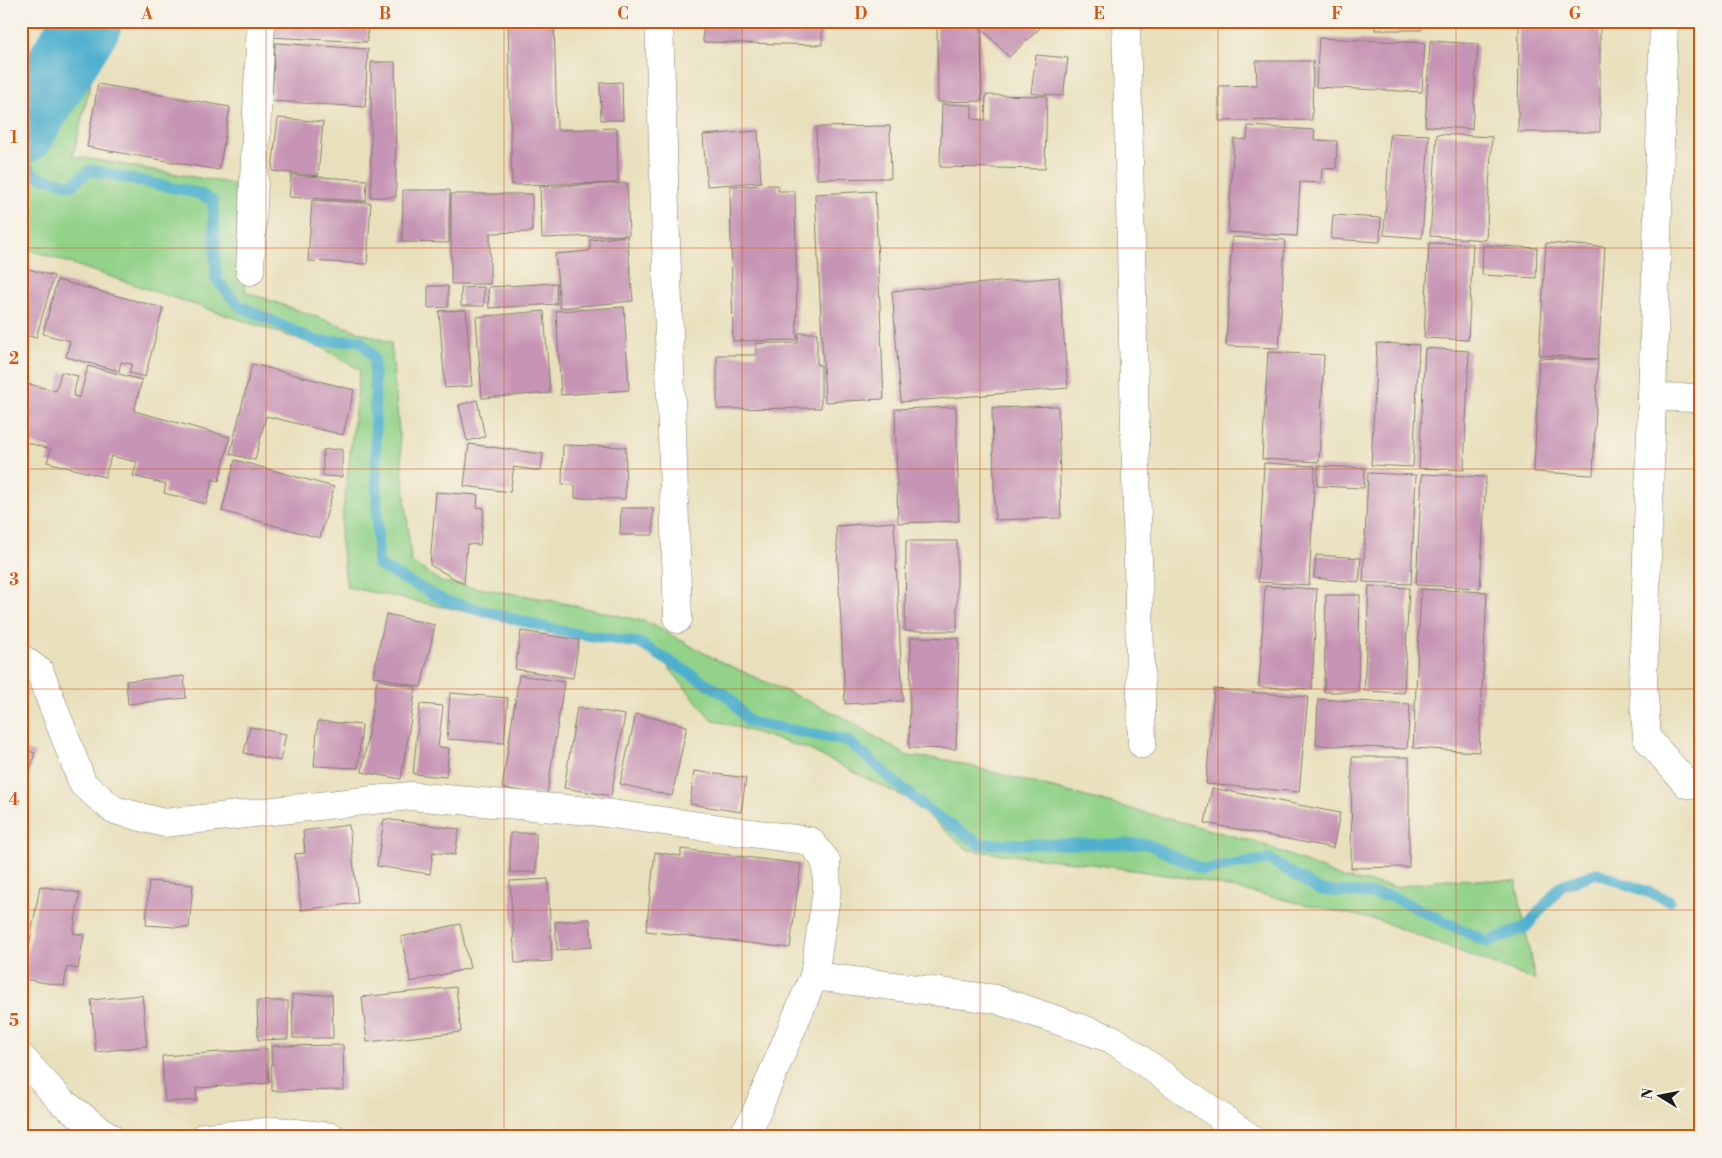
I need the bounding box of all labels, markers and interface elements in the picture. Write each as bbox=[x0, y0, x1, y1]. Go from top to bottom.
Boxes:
text: A bbox=[140, 4, 153, 24]
text: B bbox=[379, 4, 391, 24]
text: C bbox=[617, 4, 629, 24]
text: D bbox=[855, 4, 868, 24]
text: E bbox=[1093, 4, 1105, 24]
text: F bbox=[1331, 4, 1343, 24]
text: G bbox=[1569, 4, 1582, 24]
text: 1 bbox=[10, 128, 18, 148]
text: 2 bbox=[9, 349, 19, 369]
text: 3 bbox=[9, 570, 19, 590]
text: 4 bbox=[9, 790, 20, 810]
text: 5 bbox=[9, 1011, 19, 1031]
north arrow bbox=[1634, 1070, 1684, 1120]
text: N bbox=[1638, 1087, 1658, 1101]

